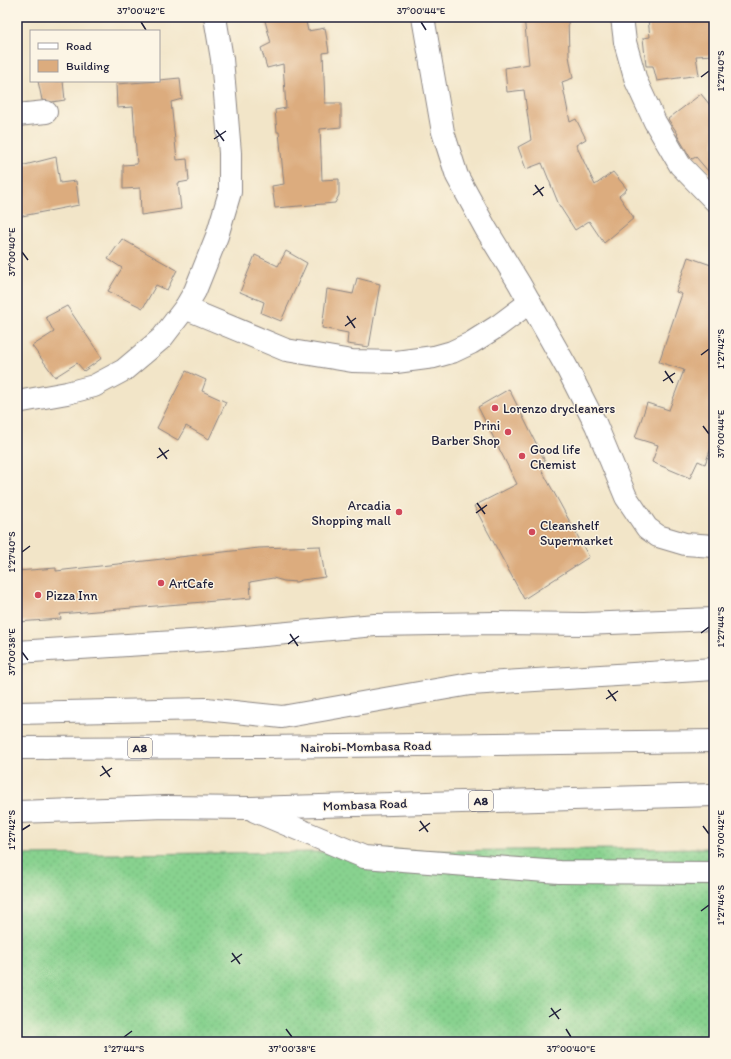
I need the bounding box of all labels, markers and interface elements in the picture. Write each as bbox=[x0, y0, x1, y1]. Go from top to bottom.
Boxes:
text: 37°00'42"E bbox=[117, 4, 165, 17]
text: 37°00'44"E bbox=[397, 4, 446, 17]
legend bbox=[30, 30, 160, 82]
text: Road bbox=[66, 39, 92, 53]
text: 1°27'40"S bbox=[714, 50, 727, 92]
text: Building bbox=[66, 59, 110, 73]
text: 37°00'40"E bbox=[5, 227, 18, 276]
text: 1°27'42"S bbox=[714, 329, 727, 369]
place label: Lorenzo drycleaners bbox=[503, 401, 615, 416]
marker: Lorenzo drycleaners bbox=[490, 403, 500, 413]
text: 37°00'44"E bbox=[714, 409, 727, 458]
place label: Prini Barber Shop bbox=[431, 418, 500, 448]
marker: Prini Barber Shop bbox=[503, 427, 513, 437]
place label: Good life Chemist bbox=[530, 442, 580, 472]
marker: Good life Chemist bbox=[517, 451, 527, 461]
place label: Arcadia Shopping mall bbox=[312, 498, 391, 528]
marker: Arcadia Shopping mall bbox=[394, 507, 404, 517]
place label: Cleanshelf Supermarket bbox=[540, 518, 613, 548]
marker: Cleanshelf Supermarket bbox=[527, 527, 537, 537]
text: 1°27'40"S bbox=[5, 531, 18, 573]
place label: ArtCafe bbox=[169, 576, 214, 591]
marker: ArtCafe bbox=[156, 578, 166, 588]
place label: Pizza Inn bbox=[46, 588, 98, 603]
marker: Pizza Inn bbox=[33, 590, 43, 600]
text: 1°27'44"S bbox=[714, 606, 727, 647]
text: 37°00'38"E bbox=[5, 628, 18, 676]
road number: A8 bbox=[128, 738, 152, 758]
street label: Nairobi-Mombasa Road bbox=[300, 738, 432, 755]
road number: A8 bbox=[469, 791, 493, 811]
street label: Mombasa Road bbox=[323, 796, 408, 813]
text: 1°27'42"S bbox=[5, 810, 18, 850]
text: 37°00'42"E bbox=[714, 810, 727, 858]
text: 1°27'46"S bbox=[714, 885, 727, 925]
text: 1°27'44"S bbox=[104, 1042, 145, 1055]
text: 37°00'38"E bbox=[268, 1042, 316, 1055]
text: 37°00'40"E bbox=[547, 1042, 596, 1055]

